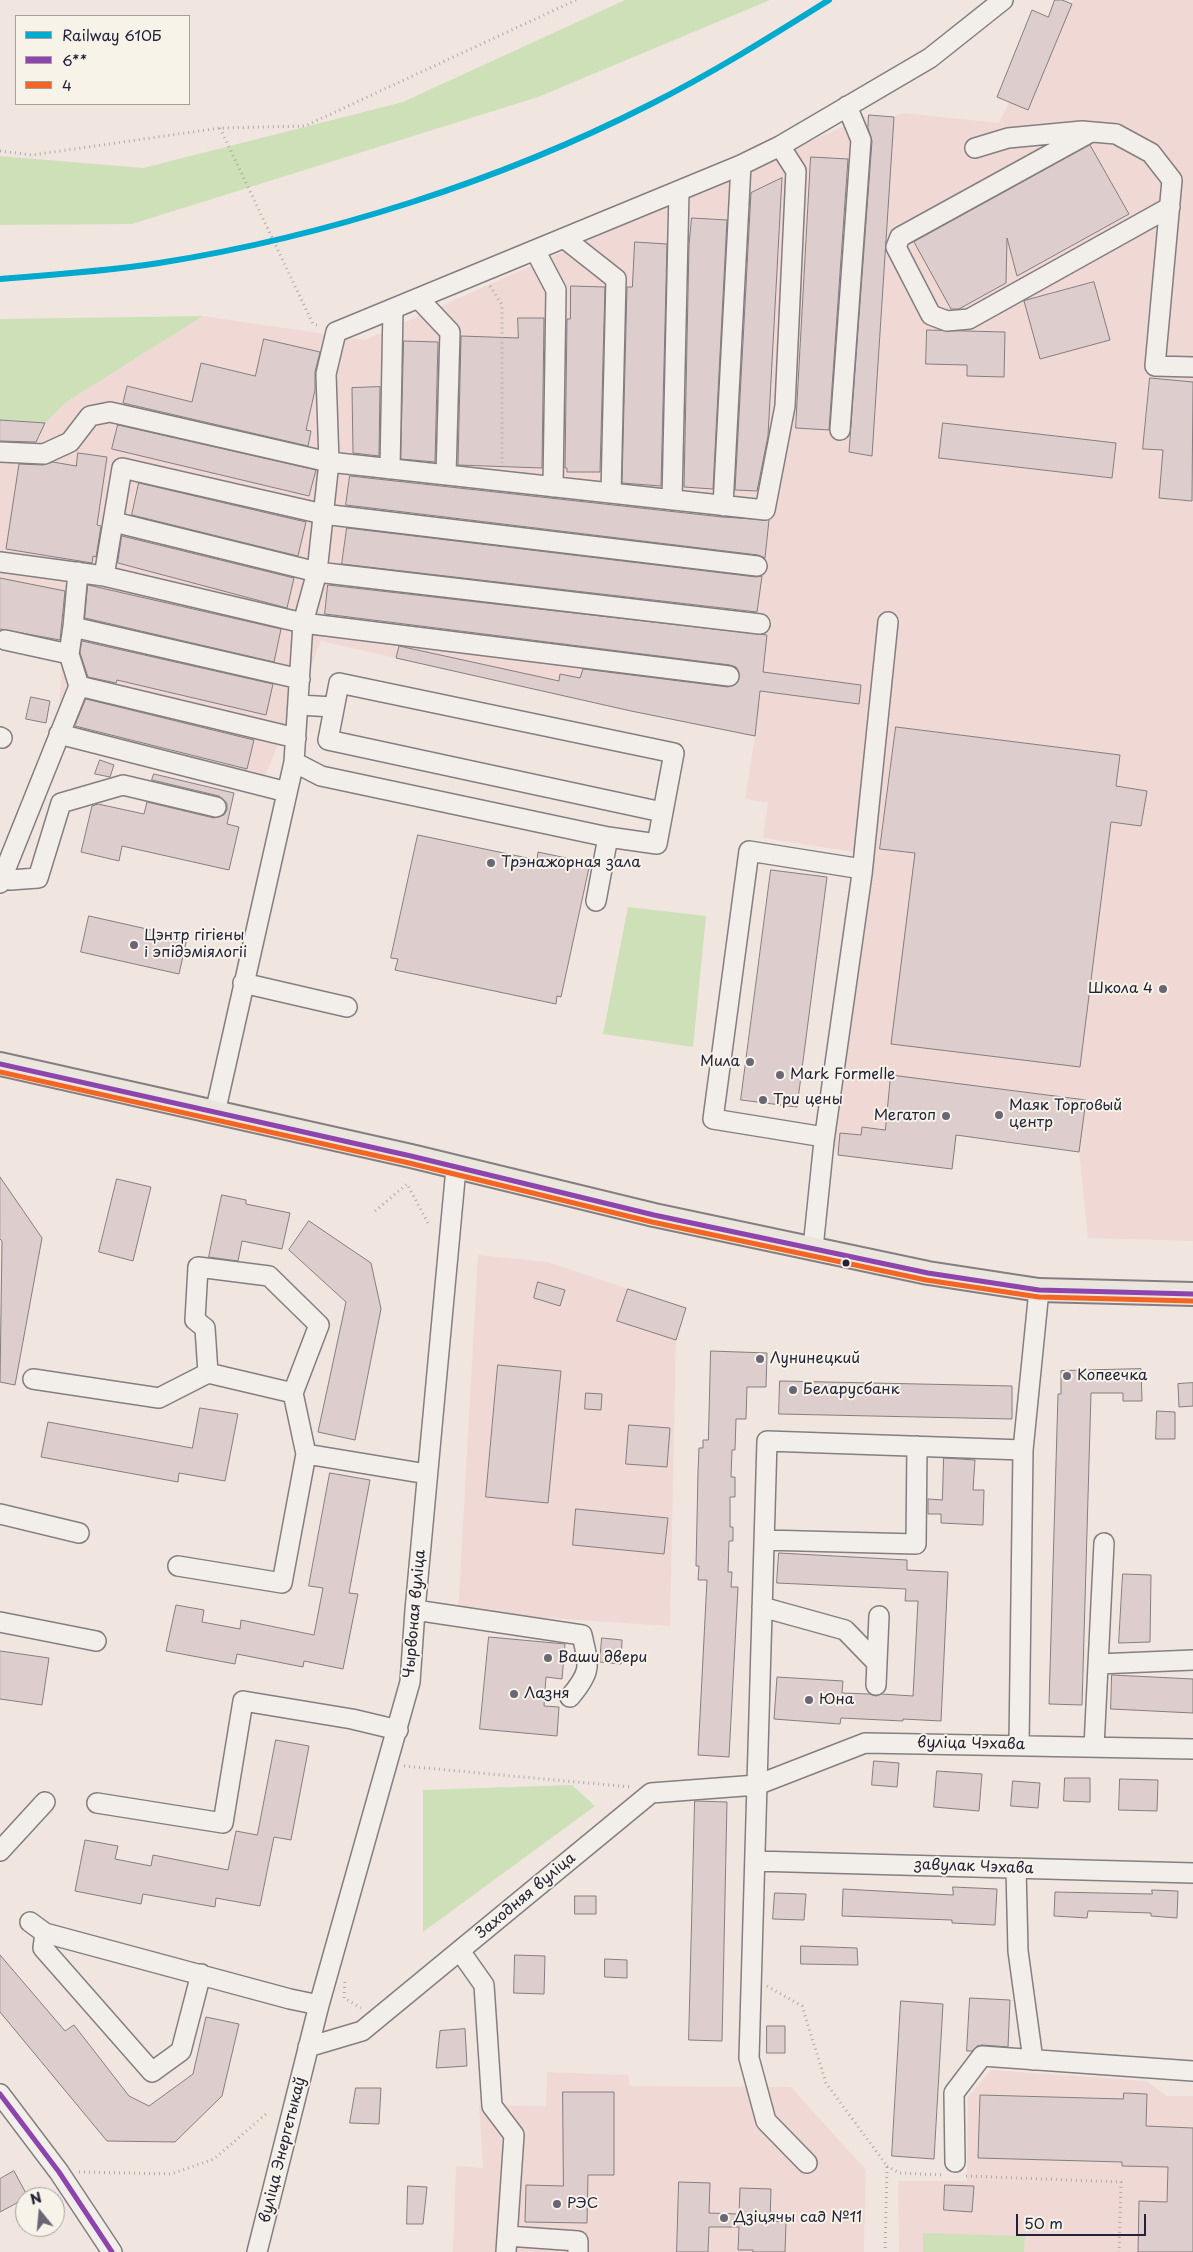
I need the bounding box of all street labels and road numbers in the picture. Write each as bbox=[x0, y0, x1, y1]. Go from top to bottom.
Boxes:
street label: Чырвоная вуліца bbox=[400, 1549, 430, 1679]
street label: вуліца Чэхава bbox=[917, 1734, 1025, 1754]
street label: Заходняя вуліца bbox=[473, 1849, 579, 1943]
street label: завулак Чэхава bbox=[914, 1856, 1034, 1878]
street label: вуліца Энергетыкаў bbox=[256, 2075, 310, 2225]

